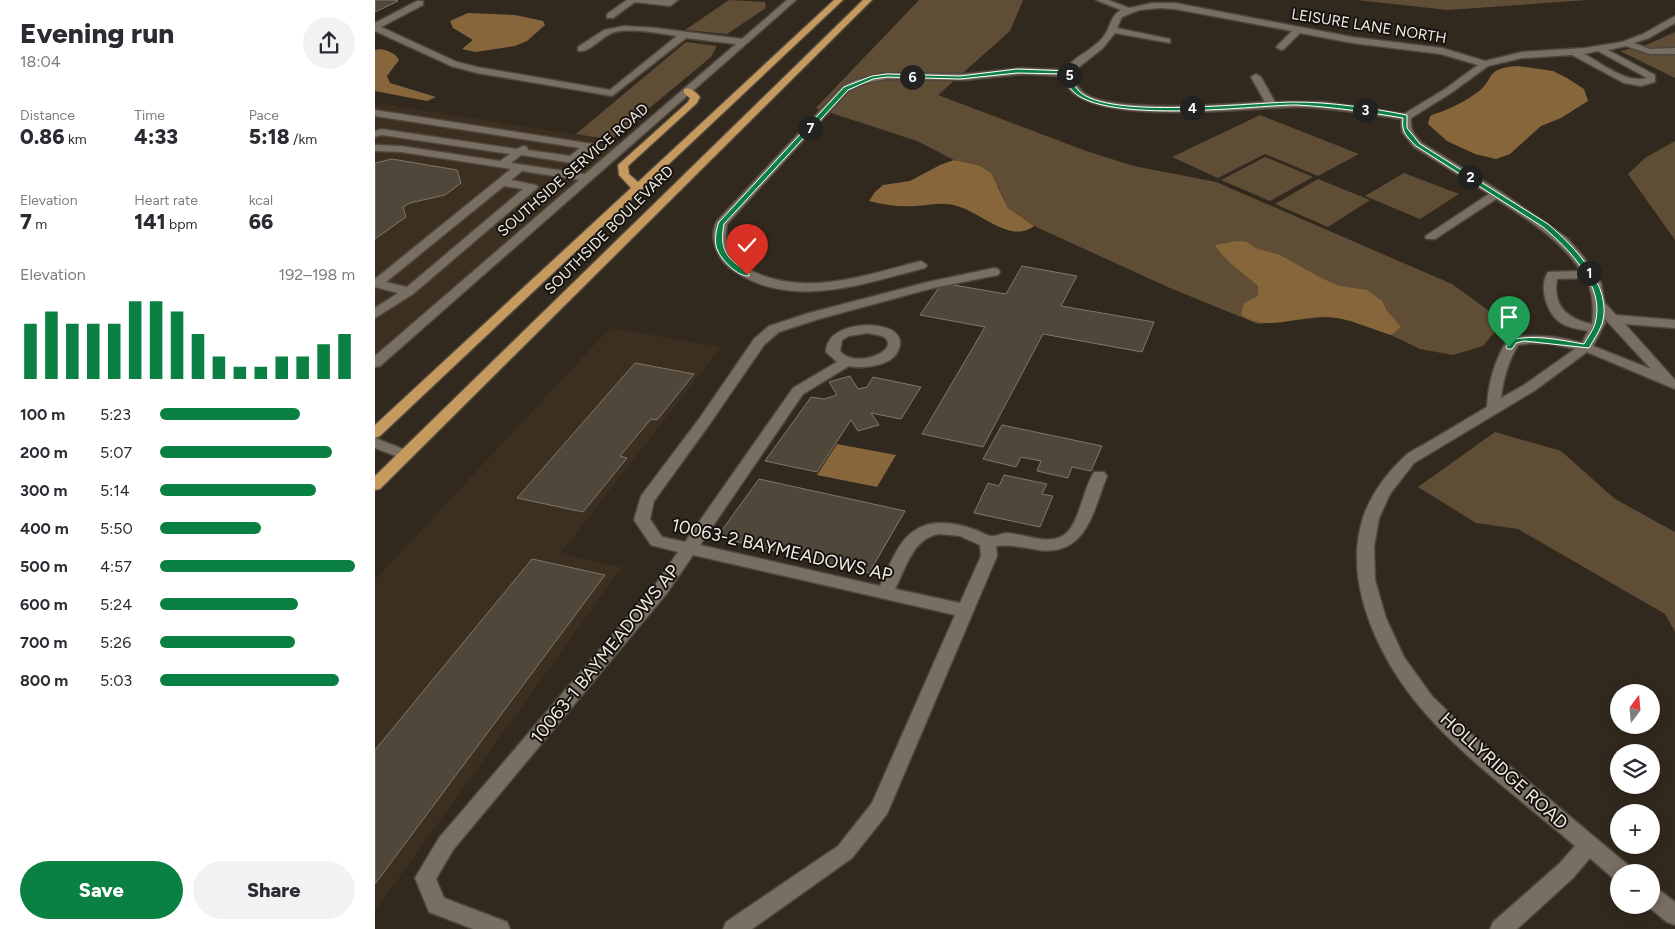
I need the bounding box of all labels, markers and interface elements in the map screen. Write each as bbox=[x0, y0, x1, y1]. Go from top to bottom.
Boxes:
street label: LEISURE LANE NORTH bbox=[1290, 5, 1448, 47]
text: Evening run bbox=[20, 16, 174, 50]
button: share bbox=[303, 17, 355, 69]
text: 18:04 bbox=[20, 52, 61, 71]
pin: 5 bbox=[1057, 62, 1081, 88]
pin: 6 bbox=[899, 64, 925, 90]
text: 5 bbox=[1065, 67, 1074, 84]
text: 6 bbox=[908, 69, 917, 86]
pin: 4 bbox=[1179, 96, 1205, 120]
pin: 3 bbox=[1353, 98, 1377, 122]
street label: SOUTHSIDE SERVICE ROAD bbox=[494, 100, 652, 240]
text: 4 bbox=[1188, 100, 1197, 117]
text: 3 bbox=[1362, 102, 1369, 119]
text: Distance bbox=[20, 107, 75, 124]
text: Time bbox=[134, 107, 165, 124]
text: Pace bbox=[249, 107, 279, 124]
pin: 7 bbox=[797, 116, 823, 140]
text: 7 bbox=[807, 120, 814, 137]
text: 0.86 bbox=[20, 124, 64, 149]
text: 4:33 bbox=[134, 124, 178, 149]
text: 5:18 bbox=[249, 124, 290, 149]
text: km bbox=[64, 131, 87, 148]
text: /km bbox=[290, 131, 317, 148]
street label: SOUTHSIDE BOULEVARD bbox=[541, 162, 677, 298]
pin: 2 bbox=[1457, 164, 1483, 190]
text: 2 bbox=[1466, 169, 1475, 186]
text: Elevation bbox=[20, 192, 78, 209]
text: Heart rate bbox=[134, 192, 198, 209]
text: kcal bbox=[249, 192, 273, 209]
text: 7 bbox=[20, 209, 32, 234]
text: 141 bbox=[134, 209, 166, 234]
text: 66 bbox=[249, 209, 273, 234]
text: m bbox=[32, 216, 47, 233]
text: bpm bbox=[166, 216, 198, 233]
pin bbox=[726, 224, 768, 275]
icon: check bbox=[733, 231, 761, 259]
pin: 1 bbox=[1577, 260, 1601, 286]
text: Elevation bbox=[20, 265, 86, 284]
text: 192–198 m bbox=[279, 265, 355, 284]
text: 1 bbox=[1587, 265, 1592, 282]
pin bbox=[1488, 296, 1530, 347]
icon: arrive bbox=[1495, 303, 1523, 331]
text: 100 m bbox=[20, 405, 65, 424]
text: 5:23 bbox=[100, 405, 131, 424]
text: 200 m bbox=[20, 443, 68, 462]
text: 5:07 bbox=[100, 443, 132, 462]
text: 300 m bbox=[20, 481, 67, 500]
text: 5:14 bbox=[100, 481, 130, 500]
street label: 10063-2 BAYMEADOWS AP bbox=[669, 514, 895, 586]
text: 400 m bbox=[20, 519, 69, 538]
text: 5:50 bbox=[100, 519, 133, 538]
text: 500 m bbox=[20, 557, 68, 576]
text: 4:57 bbox=[100, 557, 132, 576]
street label: 10063-1 BAYMEADOWS AP bbox=[526, 560, 684, 748]
text: 600 m bbox=[20, 595, 68, 614]
text: 5:24 bbox=[100, 595, 132, 614]
text: 700 m bbox=[20, 633, 67, 652]
text: 5:26 bbox=[100, 633, 131, 652]
text: 800 m bbox=[20, 671, 68, 690]
text: 5:03 bbox=[100, 671, 132, 690]
north arrow bbox=[1610, 684, 1660, 734]
map controls bbox=[1610, 684, 1660, 914]
street label: HOLLYRIDGE ROAD bbox=[1436, 708, 1572, 834]
button: layers bbox=[1610, 744, 1660, 794]
button: + bbox=[1610, 804, 1660, 854]
button: Save bbox=[20, 861, 183, 919]
button: Share bbox=[193, 861, 355, 919]
button: − bbox=[1610, 864, 1660, 914]

